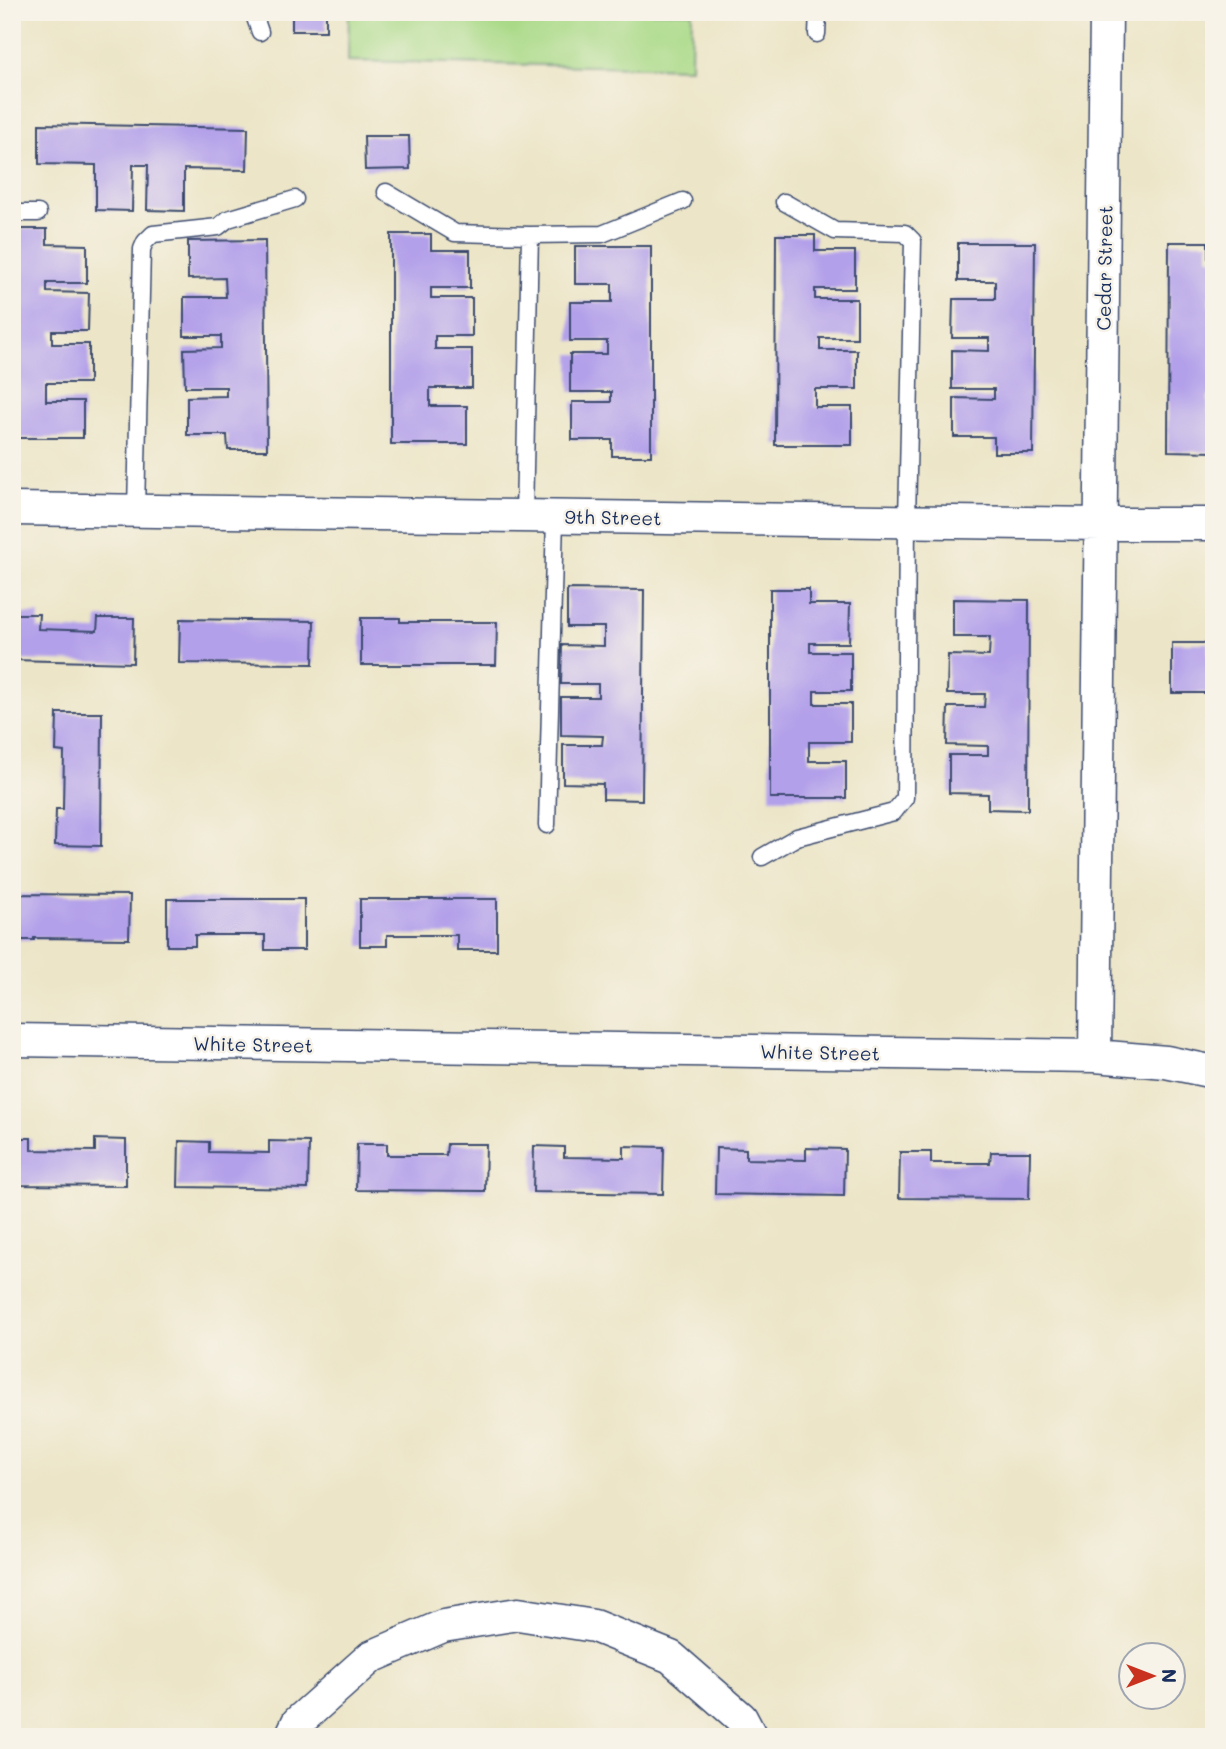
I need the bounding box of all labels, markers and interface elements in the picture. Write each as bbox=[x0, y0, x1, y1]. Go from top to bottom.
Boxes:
street label: Cedar Street bbox=[1090, 205, 1118, 331]
street label: 9th Street bbox=[564, 504, 662, 530]
street label: White Street bbox=[193, 1030, 313, 1058]
street label: White Street bbox=[760, 1038, 880, 1066]
north arrow bbox=[1118, 1640, 1188, 1710]
text: N bbox=[1157, 1669, 1182, 1683]

